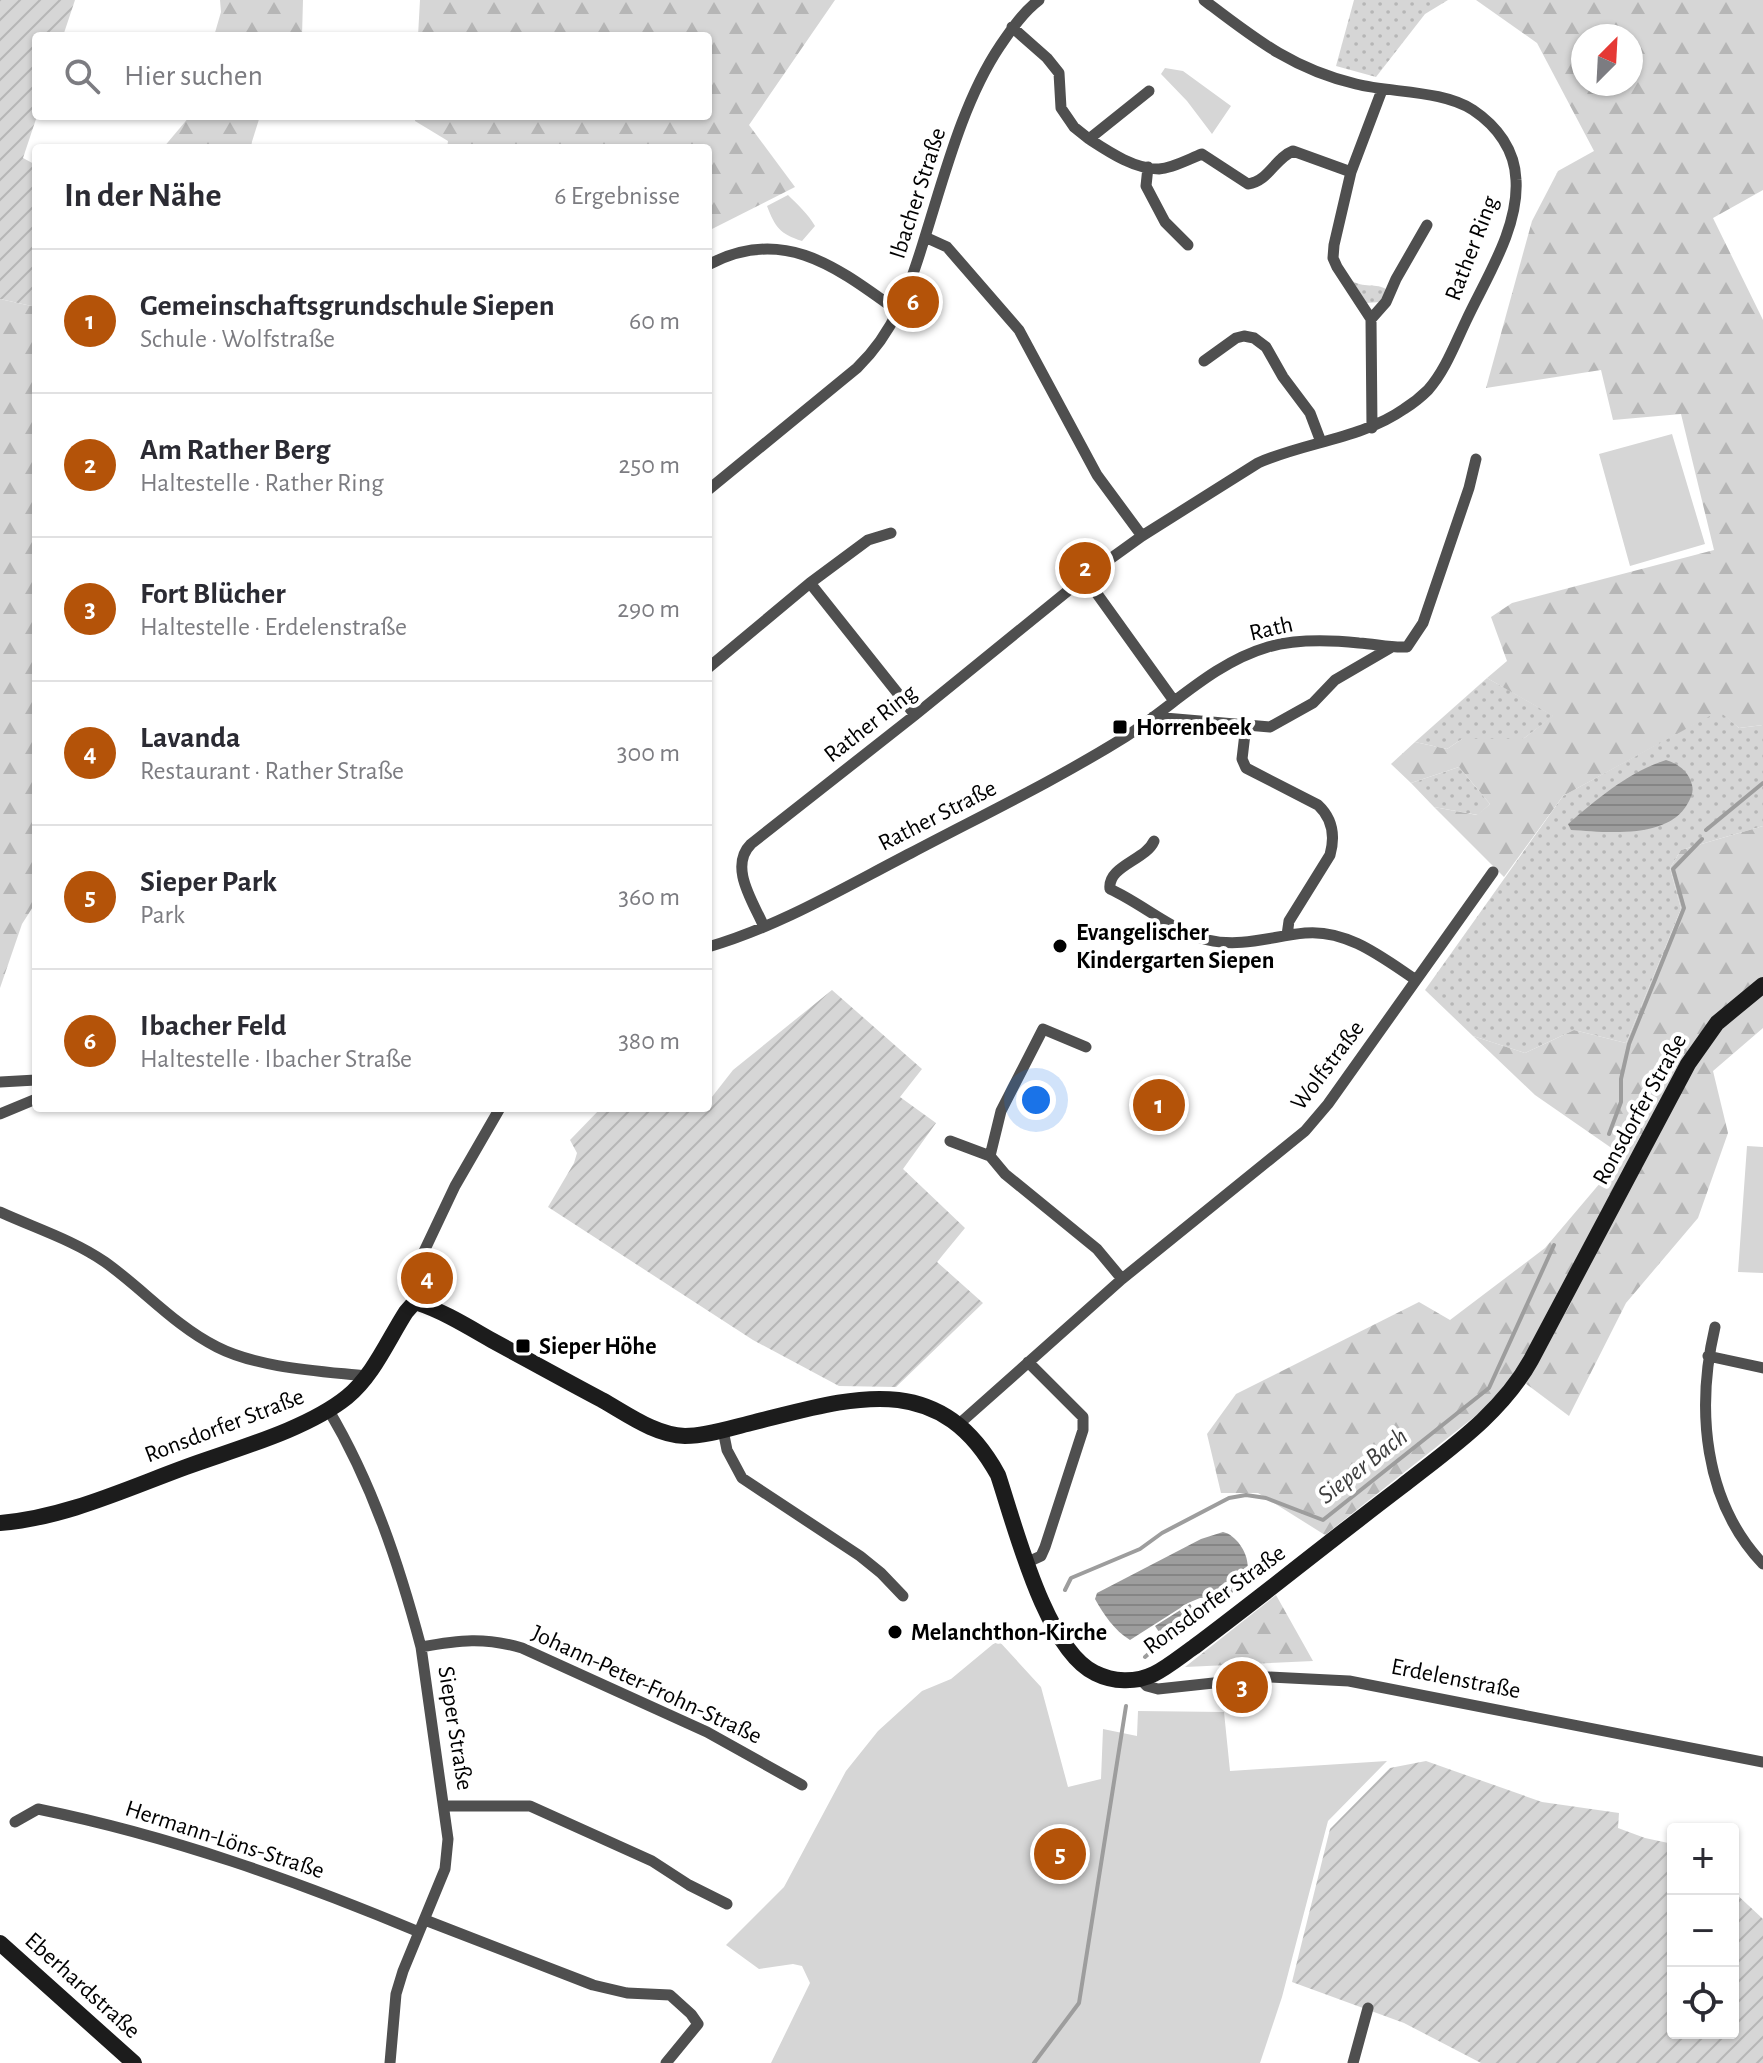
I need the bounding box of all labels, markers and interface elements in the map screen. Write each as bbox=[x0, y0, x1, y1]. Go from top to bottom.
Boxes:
north arrow bbox=[1571, 24, 1643, 96]
search box bbox=[32, 32, 712, 120]
icon: search bbox=[60, 54, 104, 98]
text: Hier suchen bbox=[124, 61, 263, 91]
street label: Ibacher Straße bbox=[885, 125, 950, 262]
text: In der Nähe bbox=[64, 179, 221, 213]
text: 6 Ergebnisse bbox=[554, 183, 680, 209]
street label: Rather Ring bbox=[1441, 192, 1503, 304]
pin: 6 bbox=[887, 272, 939, 332]
text: Gemeinschaftsgrundschule Siepen bbox=[140, 291, 555, 321]
text: 1 bbox=[85, 308, 95, 334]
text: 60 m bbox=[629, 308, 680, 334]
text: Schule · Wolfstraße bbox=[140, 326, 335, 352]
text: Am Rather Berg bbox=[140, 435, 330, 465]
text: 2 bbox=[84, 452, 96, 478]
text: 250 m bbox=[618, 452, 680, 478]
text: Haltestelle · Rather Ring bbox=[140, 470, 384, 496]
pin: 2 bbox=[1059, 538, 1111, 598]
text: Fort Blücher bbox=[140, 579, 286, 609]
text: 3 bbox=[84, 596, 96, 622]
text: 290 m bbox=[617, 596, 680, 622]
street label: Rath bbox=[1247, 612, 1295, 646]
text: Haltestelle · Erdelenstraße bbox=[140, 614, 407, 640]
street label: Rather Ring bbox=[820, 680, 922, 767]
place label: Horrenbeek bbox=[1136, 716, 1252, 740]
marker: Horrenbeek bbox=[1111, 718, 1129, 736]
text: Lavanda bbox=[140, 723, 241, 753]
text: 4 bbox=[83, 740, 97, 766]
text: 300 m bbox=[617, 740, 680, 766]
text: Restaurant · Rather Straße bbox=[140, 758, 404, 784]
street label: Rather Straße bbox=[875, 776, 1000, 856]
text: Sieper Park bbox=[140, 867, 277, 897]
text: 5 bbox=[84, 884, 96, 910]
text: 360 m bbox=[618, 884, 680, 910]
text: Park bbox=[140, 902, 185, 928]
place label: Evangelischer Kindergarten Siepen bbox=[1076, 921, 1274, 973]
marker: Evangelischer Kindergarten Siepen bbox=[1051, 937, 1069, 955]
text: Ibacher Feld bbox=[140, 1011, 287, 1041]
street label: Wolfstraße bbox=[1287, 1017, 1369, 1115]
text: 6 bbox=[84, 1028, 96, 1054]
text: 380 m bbox=[618, 1028, 680, 1054]
street label: Ronsdorfer Straße bbox=[1589, 1030, 1691, 1189]
text: Haltestelle · Ibacher Straße bbox=[140, 1046, 412, 1072]
pin: 1 bbox=[1133, 1075, 1185, 1135]
your location bbox=[1016, 1080, 1056, 1120]
pin: 4 bbox=[401, 1248, 453, 1308]
place label: Sieper Höhe bbox=[539, 1335, 656, 1359]
marker: Sieper Höhe bbox=[514, 1337, 532, 1355]
street label: Ronsdorfer Straße bbox=[141, 1385, 307, 1467]
water label: Sieper Bach bbox=[1313, 1423, 1412, 1509]
street label: Ronsdorfer Straße bbox=[1139, 1541, 1290, 1659]
street label: Johann-Peter-Frohn-Straße bbox=[528, 1621, 765, 1749]
place label: Melanchthon-Kirche bbox=[911, 1621, 1107, 1645]
marker: Melanchthon-Kirche bbox=[886, 1623, 904, 1641]
street label: Erdelenstraße bbox=[1389, 1655, 1523, 1703]
pin: 3 bbox=[1216, 1657, 1268, 1717]
street label: Sieper Straße bbox=[433, 1664, 477, 1792]
street label: Hermann-Löns-Straße bbox=[122, 1796, 327, 1883]
map controls bbox=[1667, 1823, 1739, 2039]
button: + bbox=[1667, 1823, 1739, 1895]
pin: 5 bbox=[1034, 1824, 1086, 1884]
button: − bbox=[1667, 1895, 1739, 1967]
street label: Eberhardstraße bbox=[20, 1928, 145, 2043]
button: locate bbox=[1667, 1967, 1739, 2039]

